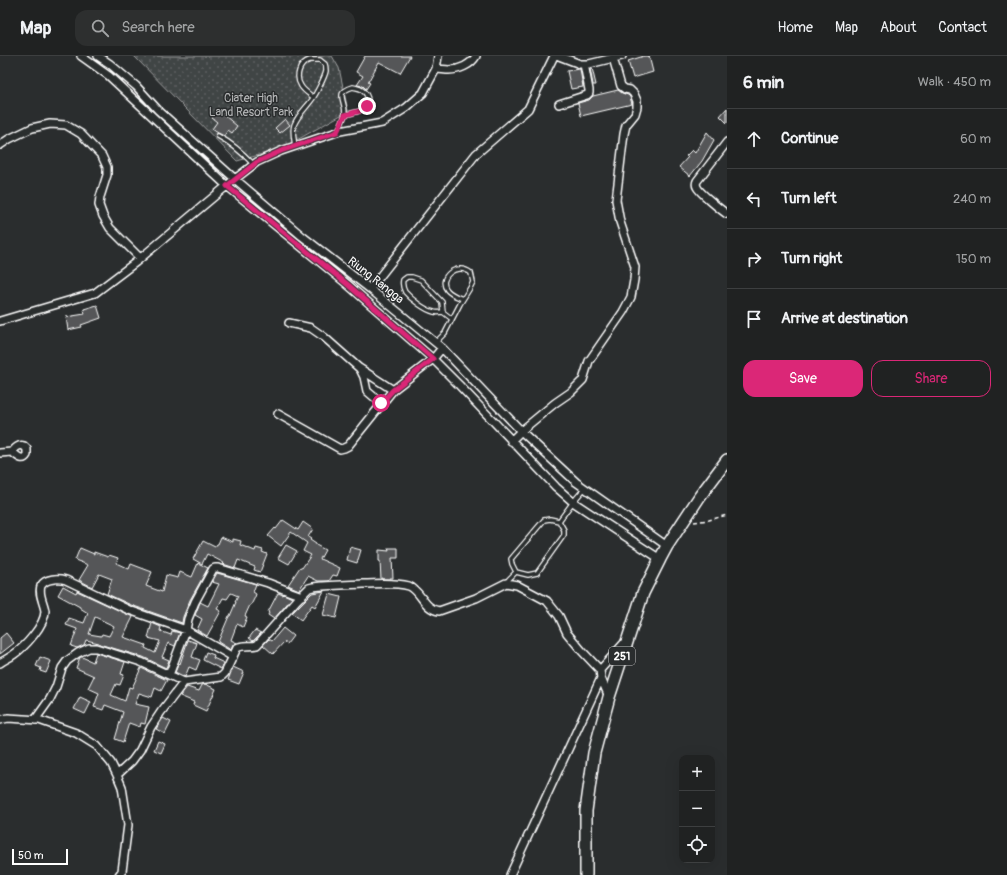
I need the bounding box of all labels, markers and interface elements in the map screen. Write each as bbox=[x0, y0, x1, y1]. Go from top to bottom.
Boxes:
search box bbox=[75, 10, 355, 46]
text: Map bbox=[20, 16, 51, 40]
icon: search bbox=[89, 17, 111, 39]
text: Search here bbox=[121, 18, 195, 37]
text: Home bbox=[778, 19, 813, 36]
text: Map bbox=[835, 19, 858, 36]
text: About bbox=[880, 19, 916, 36]
text: Contact bbox=[938, 19, 987, 36]
text: 6 min bbox=[743, 72, 784, 93]
text: Walk · 450 m bbox=[918, 74, 991, 90]
park label: Ciater High Land Resort Park bbox=[209, 91, 293, 120]
route end bbox=[358, 97, 376, 115]
icon: ahead bbox=[743, 128, 765, 150]
text: Continue bbox=[781, 129, 839, 148]
text: 60 m bbox=[960, 131, 991, 147]
icon: left bbox=[743, 188, 765, 210]
text: Turn left bbox=[781, 189, 837, 208]
text: 240 m bbox=[953, 191, 991, 207]
icon: right bbox=[743, 248, 765, 270]
text: Turn right bbox=[781, 249, 842, 268]
text: 150 m bbox=[956, 251, 991, 267]
street label: Riung Rangga bbox=[345, 254, 407, 307]
icon: arrive bbox=[743, 308, 765, 330]
text: Arrive at destination bbox=[781, 309, 908, 328]
button: Save bbox=[743, 360, 863, 397]
button: Share bbox=[871, 360, 991, 397]
route start bbox=[372, 394, 390, 412]
road number: 251 bbox=[609, 647, 635, 665]
map controls bbox=[679, 755, 715, 863]
button: + bbox=[679, 755, 715, 791]
button: − bbox=[679, 791, 715, 827]
button: locate bbox=[679, 827, 715, 863]
scale bar bbox=[12, 847, 68, 866]
text: 50 m bbox=[18, 849, 44, 862]

